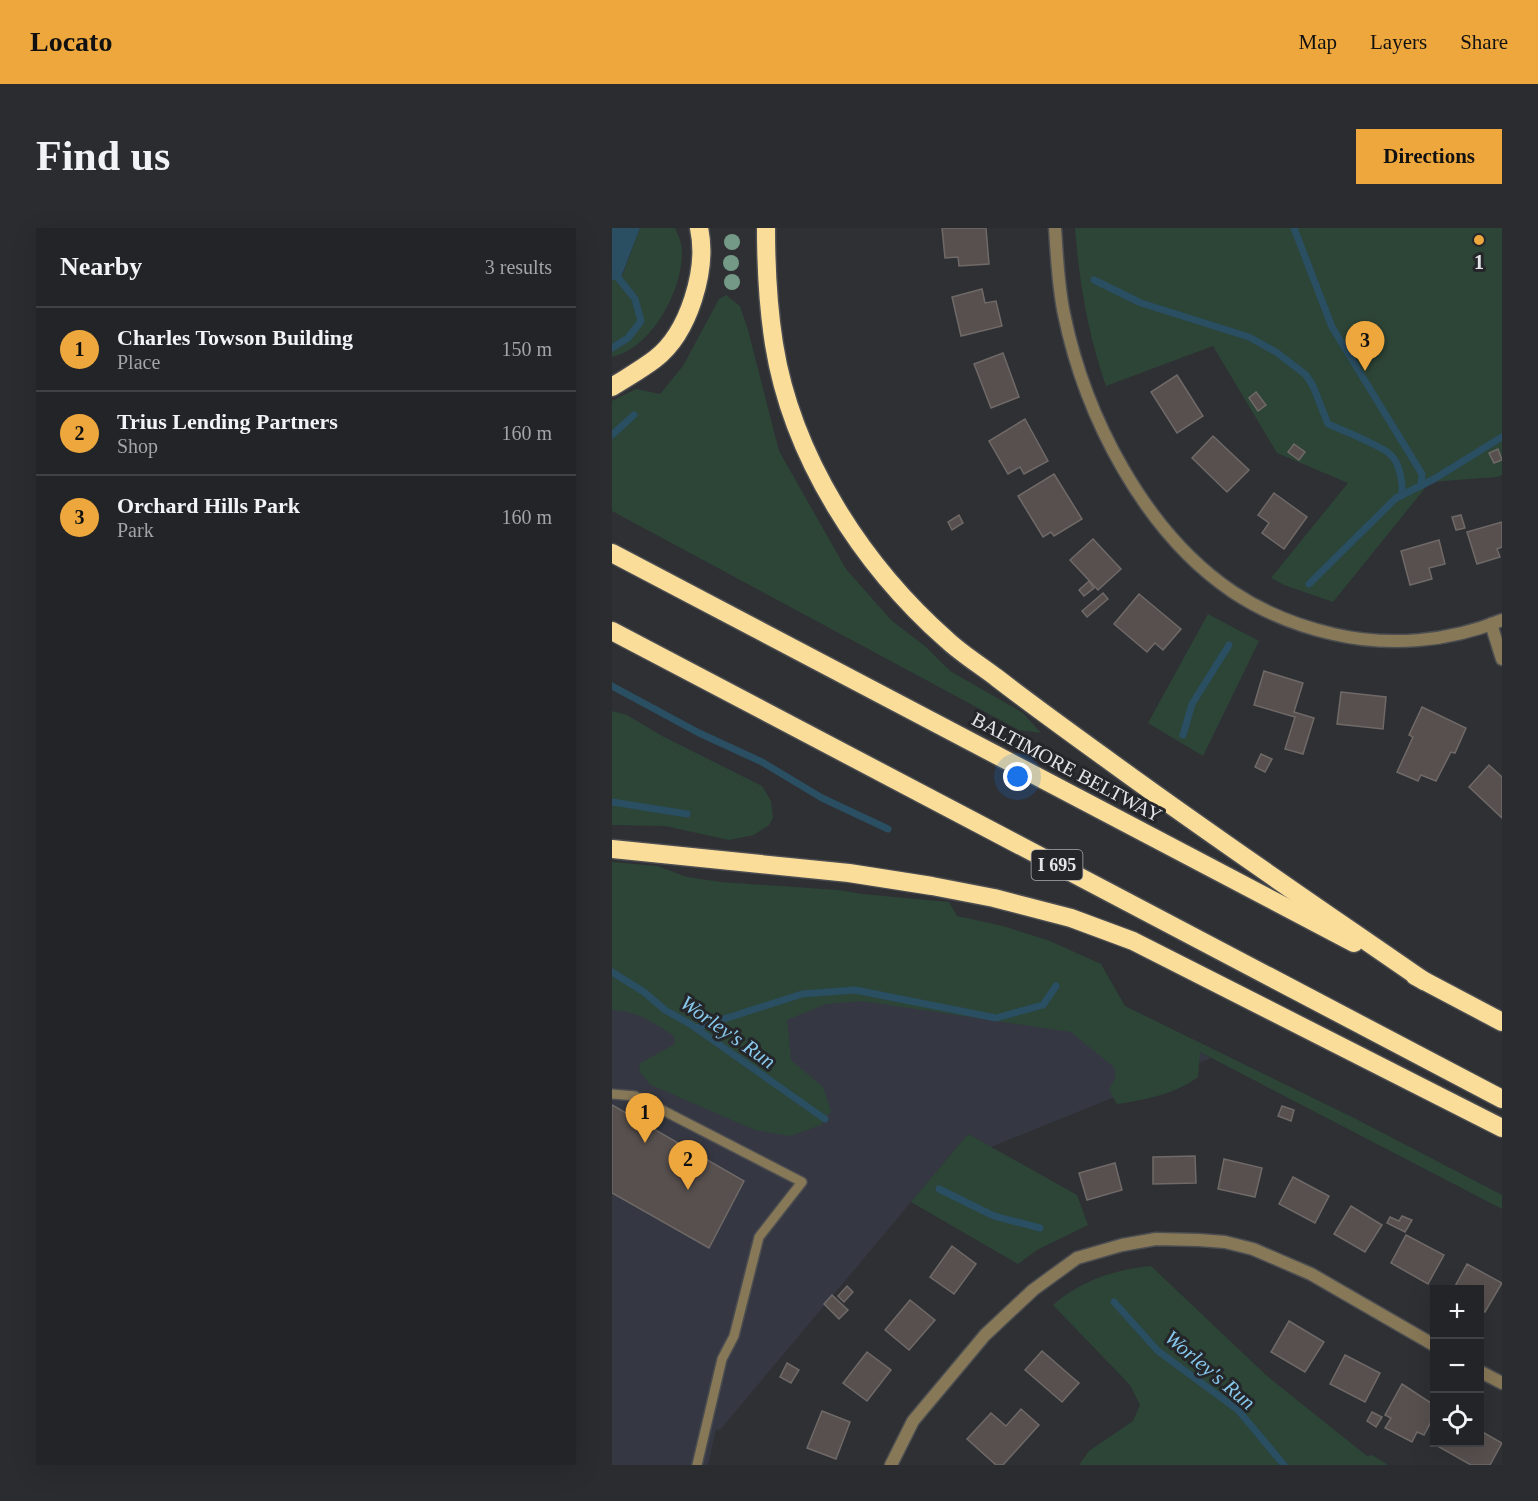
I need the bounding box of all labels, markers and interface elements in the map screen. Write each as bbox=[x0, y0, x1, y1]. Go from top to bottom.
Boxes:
text: Locato bbox=[30, 26, 112, 57]
text: Map bbox=[1299, 30, 1337, 54]
text: Layers bbox=[1370, 30, 1427, 54]
text: Share bbox=[1460, 30, 1508, 54]
button: Directions bbox=[1356, 129, 1502, 184]
text: Find us bbox=[36, 133, 170, 179]
marker: 1 bbox=[1472, 233, 1486, 247]
place label: 1 bbox=[1474, 251, 1484, 273]
text: Nearby bbox=[60, 252, 142, 281]
text: 3 results bbox=[485, 256, 552, 278]
pin: 3 bbox=[1346, 322, 1384, 371]
text: Charles Towson Building bbox=[117, 325, 353, 350]
text: 1 bbox=[75, 338, 85, 360]
text: 150 m bbox=[501, 338, 552, 360]
text: Place bbox=[117, 351, 160, 373]
text: Trius Lending Partners bbox=[117, 409, 338, 434]
text: 2 bbox=[75, 422, 85, 444]
text: 160 m bbox=[501, 422, 552, 444]
text: Shop bbox=[117, 435, 158, 457]
text: Orchard Hills Park bbox=[117, 493, 300, 518]
text: 3 bbox=[75, 506, 85, 528]
text: 160 m bbox=[501, 506, 552, 528]
text: Park bbox=[117, 519, 154, 541]
street label: BALTIMORE BELTWAY bbox=[968, 708, 1166, 826]
your location bbox=[1003, 762, 1032, 791]
road number: I 695 bbox=[1032, 850, 1082, 880]
water label: Worley's Run bbox=[676, 990, 780, 1074]
pin: 1 bbox=[626, 1094, 664, 1143]
pin: 2 bbox=[668, 1140, 708, 1190]
map controls bbox=[1430, 1285, 1484, 1447]
button: + bbox=[1430, 1285, 1484, 1339]
water label: Worley's Run bbox=[1160, 1325, 1260, 1415]
button: − bbox=[1430, 1339, 1484, 1393]
button: locate bbox=[1430, 1393, 1484, 1447]

